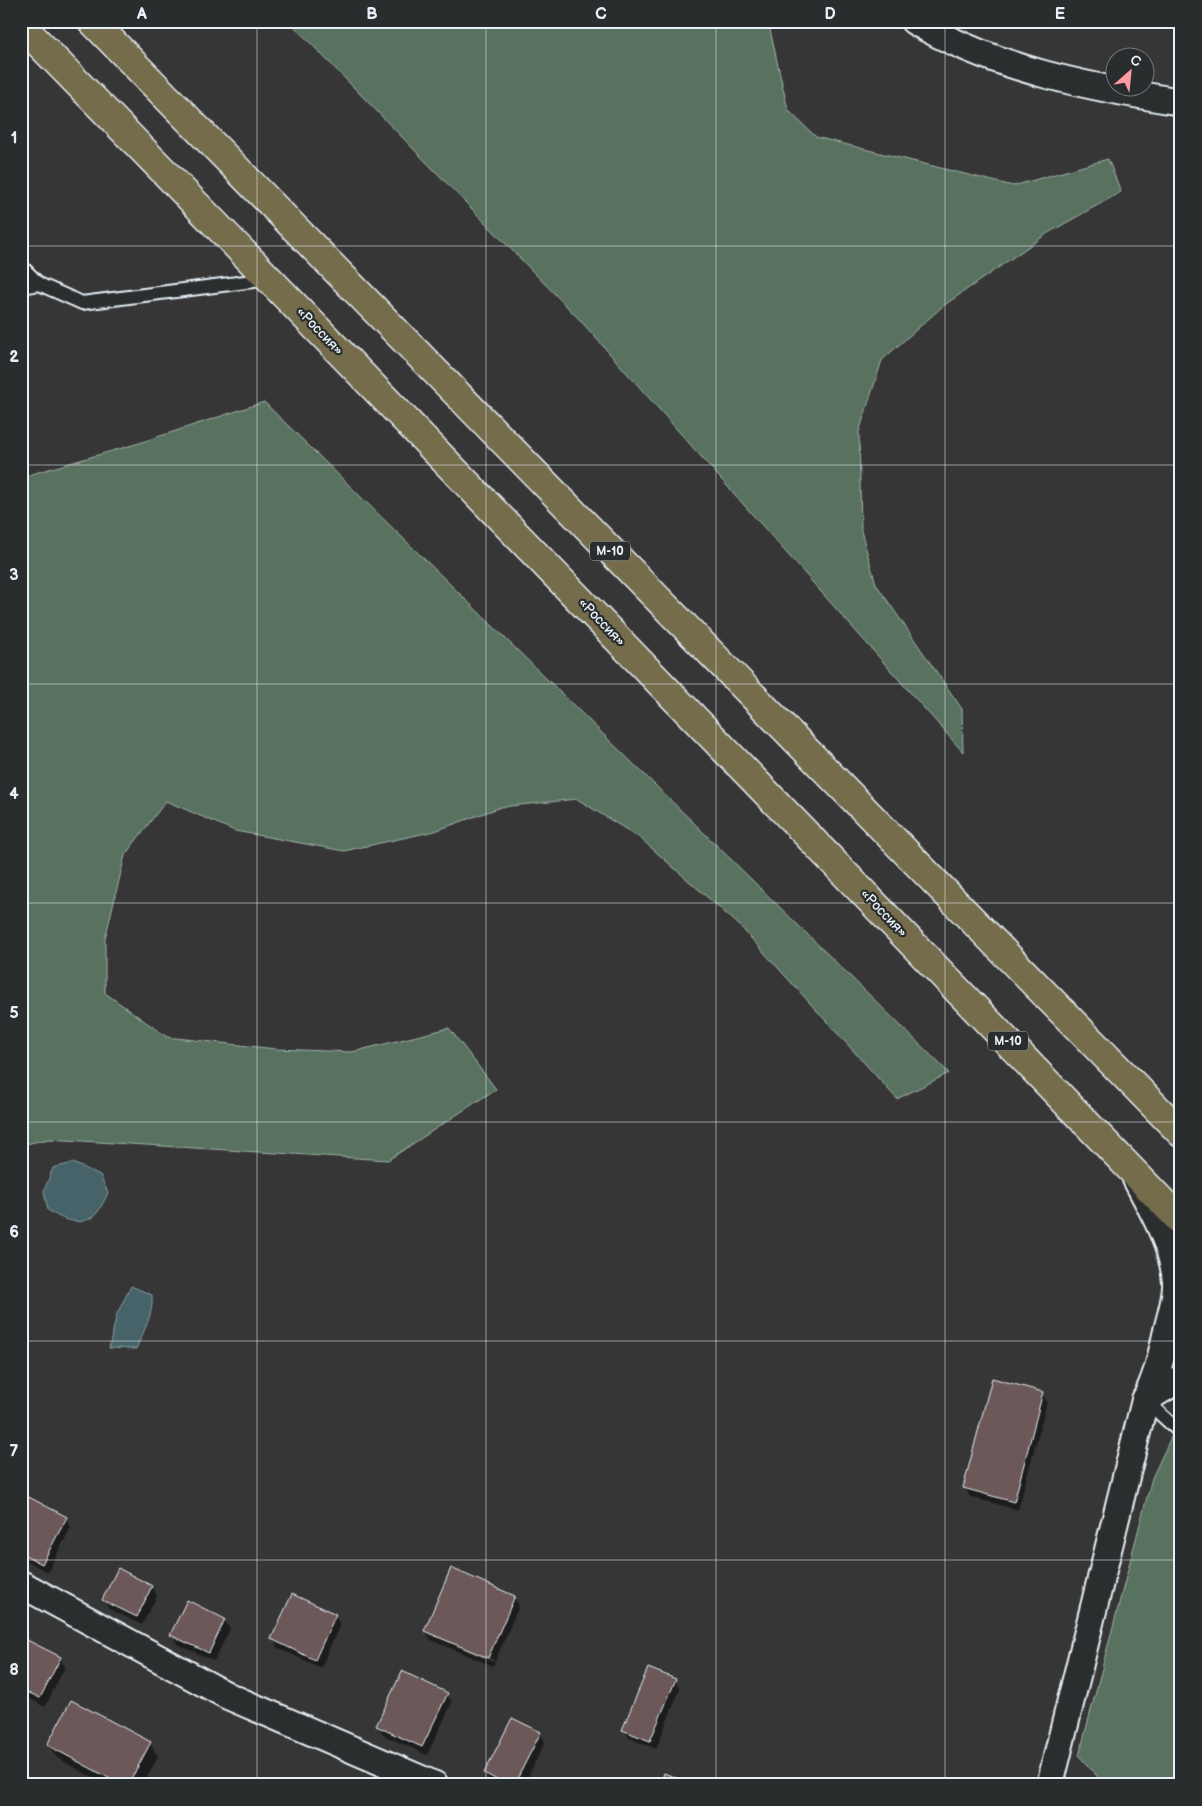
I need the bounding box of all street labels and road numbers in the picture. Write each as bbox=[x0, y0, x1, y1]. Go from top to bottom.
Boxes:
street label: «Россия» bbox=[293, 303, 347, 359]
road number: М-10 bbox=[590, 542, 630, 560]
street label: «Россия» bbox=[575, 594, 629, 650]
street label: «Россия» bbox=[857, 885, 911, 941]
road number: М-10 bbox=[988, 1032, 1028, 1050]

